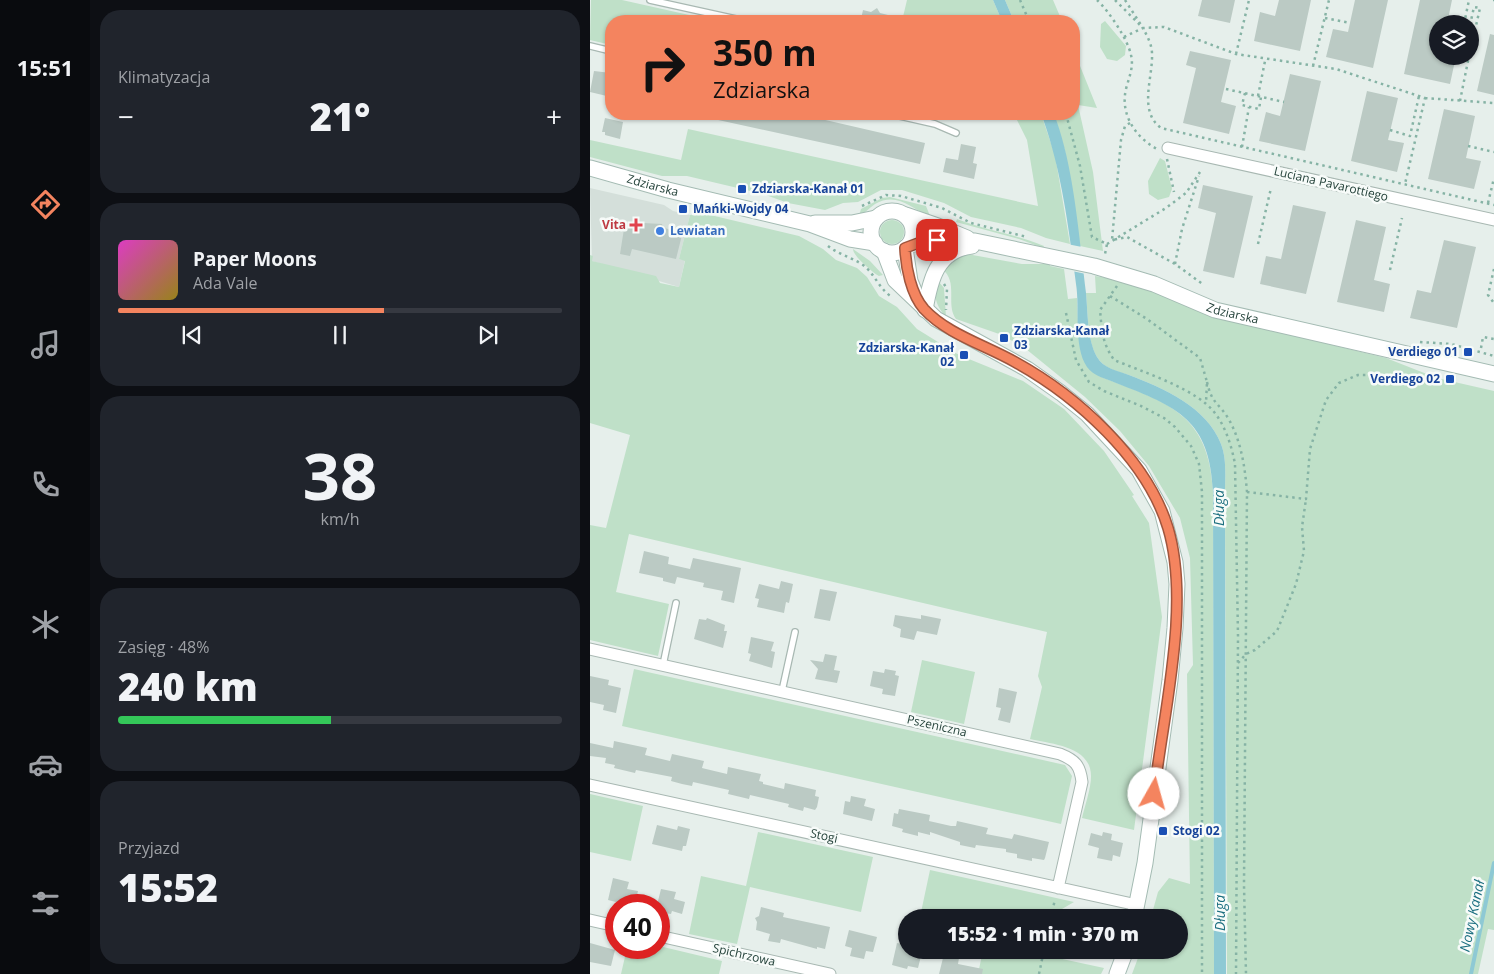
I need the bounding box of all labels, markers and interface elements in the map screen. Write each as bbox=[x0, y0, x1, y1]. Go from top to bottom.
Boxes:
map controls bbox=[1429, 15, 1479, 65]
button: layers bbox=[1429, 15, 1479, 65]
text: 350 m bbox=[713, 29, 817, 76]
icon: right bbox=[630, 35, 695, 100]
text: 15:51 bbox=[17, 52, 73, 82]
text: Klimatyzacja bbox=[118, 66, 210, 88]
text: Zdziarska bbox=[713, 74, 810, 104]
text: 21° bbox=[310, 90, 370, 142]
text: − bbox=[118, 97, 134, 135]
text: + bbox=[546, 97, 562, 135]
street label: Luciana Pavarottiego bbox=[1272, 162, 1390, 205]
street label: Zdziarska bbox=[625, 170, 680, 200]
place label: Zdziarska-Kanał 01 bbox=[752, 180, 864, 197]
marker: Zdziarska-Kanał 01 bbox=[736, 183, 748, 195]
icon: directions bbox=[28, 187, 63, 222]
place label: Mańki-Wojdy 04 bbox=[693, 200, 789, 217]
marker: Mańki-Wojdy 04 bbox=[677, 203, 689, 215]
place label: Vita bbox=[602, 216, 626, 233]
marker: Vita bbox=[630, 219, 642, 231]
pin bbox=[916, 219, 958, 261]
place label: Lewiatan bbox=[670, 222, 725, 239]
marker: Lewiatan bbox=[654, 225, 666, 237]
icon: arrive bbox=[923, 226, 951, 254]
text: Paper Moons bbox=[193, 246, 317, 272]
text: Ada Vale bbox=[193, 272, 257, 294]
street label: Zdziarska bbox=[1204, 298, 1260, 328]
icon: previous bbox=[178, 321, 206, 349]
icon: pause bbox=[326, 321, 354, 349]
icon: next bbox=[474, 321, 502, 349]
place label: Zdziarska-Kanał 03 bbox=[1014, 322, 1110, 353]
icon: music bbox=[28, 327, 63, 362]
marker: Zdziarska-Kanał 03 bbox=[998, 332, 1010, 344]
place label: Zdziarska-Kanał 02 bbox=[859, 339, 954, 370]
place label: Verdiego 01 bbox=[1388, 343, 1458, 360]
marker: Verdiego 01 bbox=[1462, 346, 1474, 358]
marker: Zdziarska-Kanał 02 bbox=[958, 349, 970, 361]
place label: Verdiego 02 bbox=[1370, 370, 1440, 387]
marker: Verdiego 02 bbox=[1444, 373, 1456, 385]
text: 38 bbox=[303, 431, 377, 519]
icon: phone bbox=[28, 467, 63, 502]
water label: Długa bbox=[1209, 490, 1228, 526]
text: km/h bbox=[321, 508, 359, 530]
icon: climate bbox=[28, 607, 63, 642]
text: Zasięg · 48% bbox=[118, 636, 209, 658]
text: 240 km bbox=[118, 660, 258, 712]
street label: Pszeniczna bbox=[905, 710, 969, 741]
icon: car bbox=[28, 747, 63, 782]
position arrow bbox=[1127, 767, 1179, 819]
place label: Stogi 02 bbox=[1173, 822, 1220, 839]
street label: Stogi bbox=[809, 824, 839, 847]
marker: Stogi 02 bbox=[1157, 825, 1169, 837]
text: Przyjazd bbox=[118, 837, 180, 859]
text: 15:52 bbox=[118, 861, 218, 913]
water label: Nowy Kanał bbox=[1455, 877, 1489, 954]
icon: filters bbox=[28, 886, 63, 921]
speed limit sign: 40 bbox=[605, 894, 670, 959]
water label: Długa bbox=[1210, 895, 1229, 931]
text: 15:52 · 1 min · 370 m bbox=[947, 921, 1139, 947]
street label: Spichrzowa bbox=[711, 939, 777, 970]

